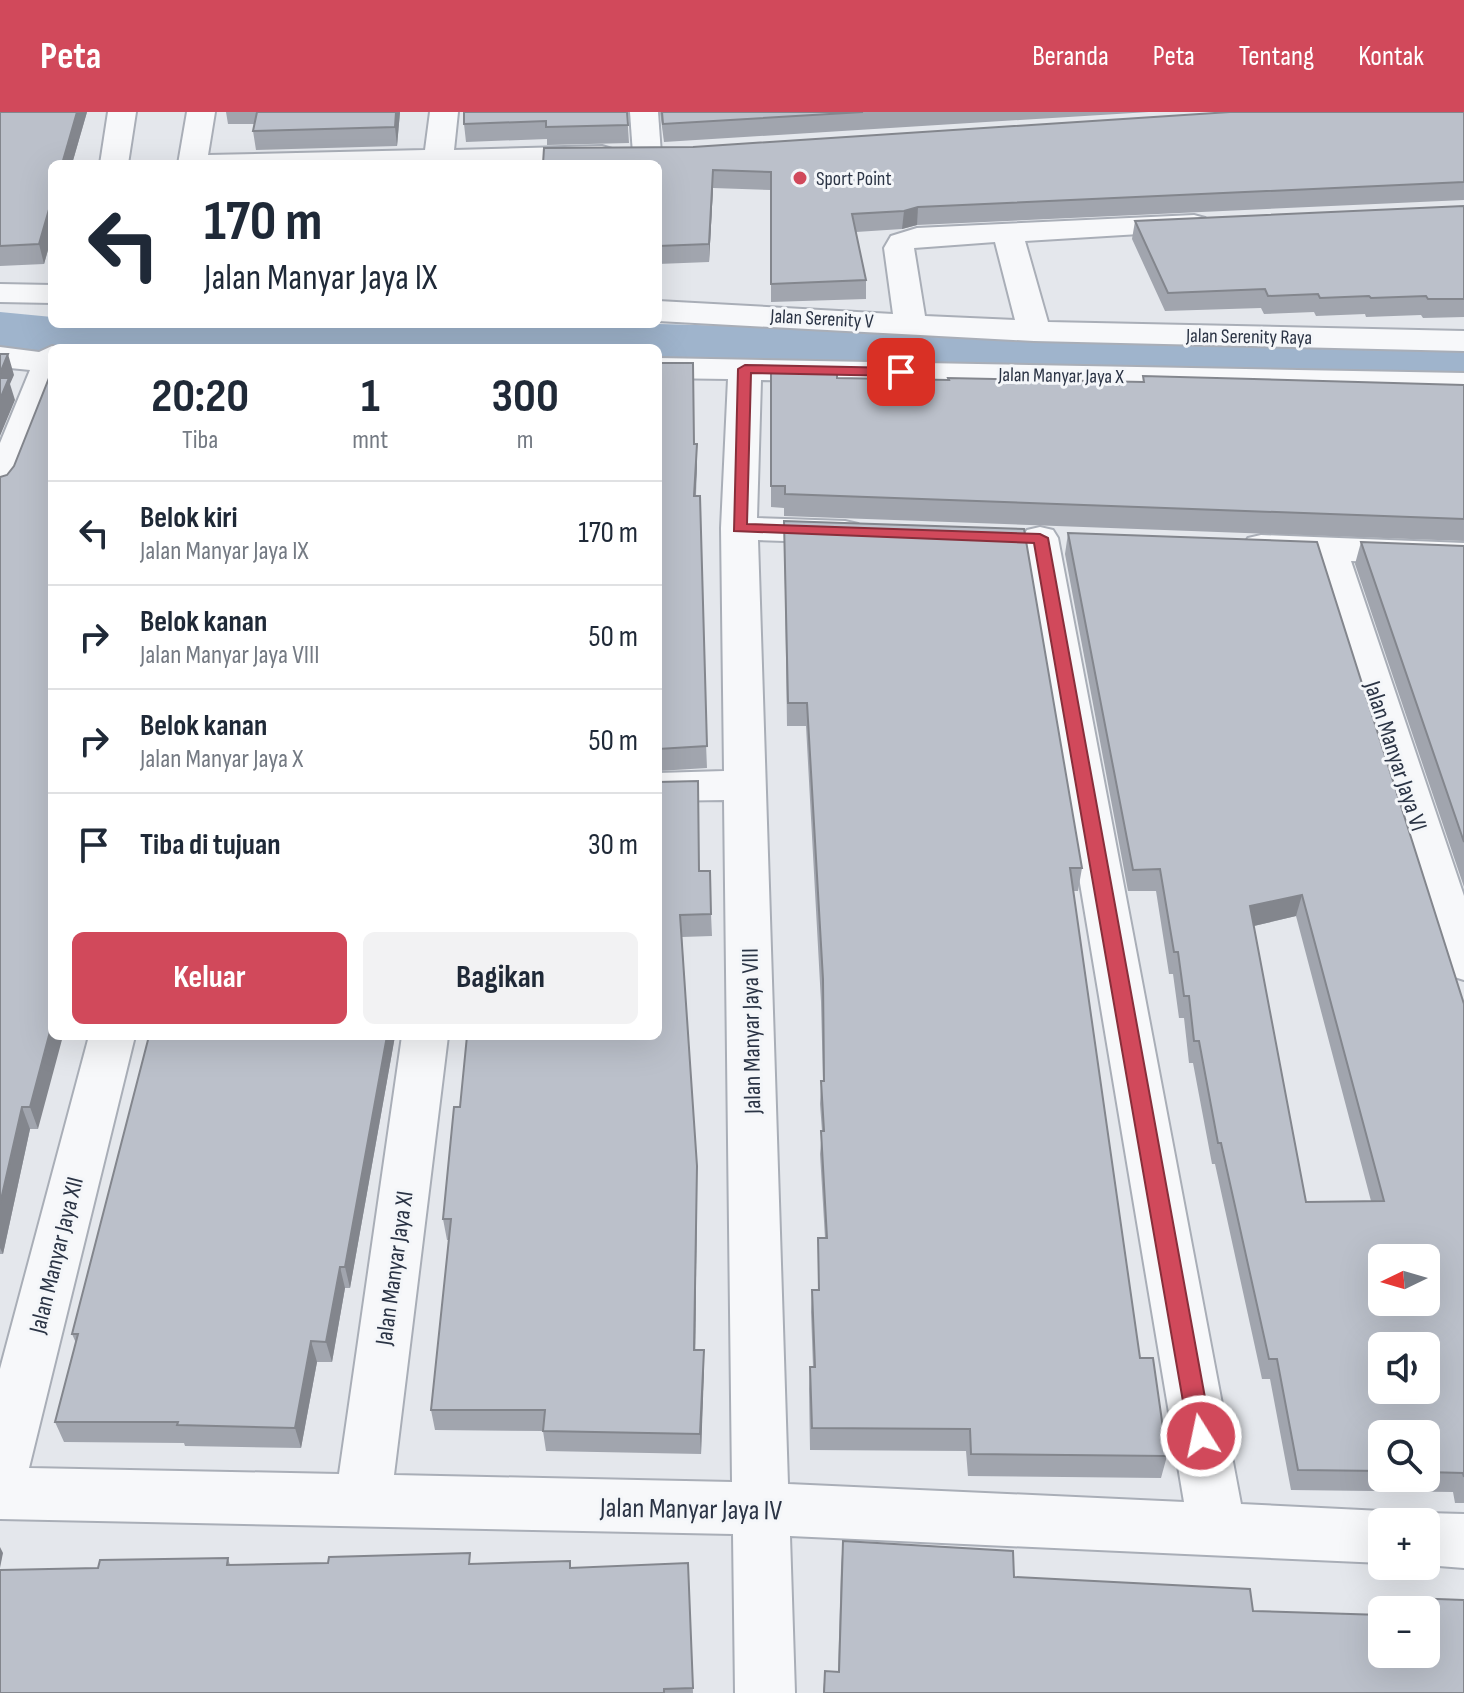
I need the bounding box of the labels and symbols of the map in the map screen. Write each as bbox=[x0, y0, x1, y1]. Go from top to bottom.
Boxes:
place label: Sport Point bbox=[816, 167, 892, 191]
marker: Sport Point bbox=[791, 169, 809, 187]
street label: Jalan Serenity V bbox=[769, 304, 874, 334]
street label: Jalan Serenity Raya bbox=[1185, 324, 1312, 350]
pin bbox=[867, 338, 935, 406]
street label: Jalan Manyar Jaya X bbox=[997, 363, 1124, 389]
street label: Jalan Manyar Jaya VI bbox=[1357, 676, 1433, 835]
street label: Jalan Manyar Jaya VIII bbox=[736, 948, 767, 1115]
street label: Jalan Manyar Jaya XII bbox=[23, 1174, 90, 1337]
street label: Jalan Manyar Jaya XI bbox=[369, 1189, 420, 1348]
north arrow bbox=[1368, 1244, 1440, 1316]
position arrow bbox=[1159, 1394, 1243, 1478]
street label: Jalan Manyar Jaya IV bbox=[599, 1491, 783, 1528]

